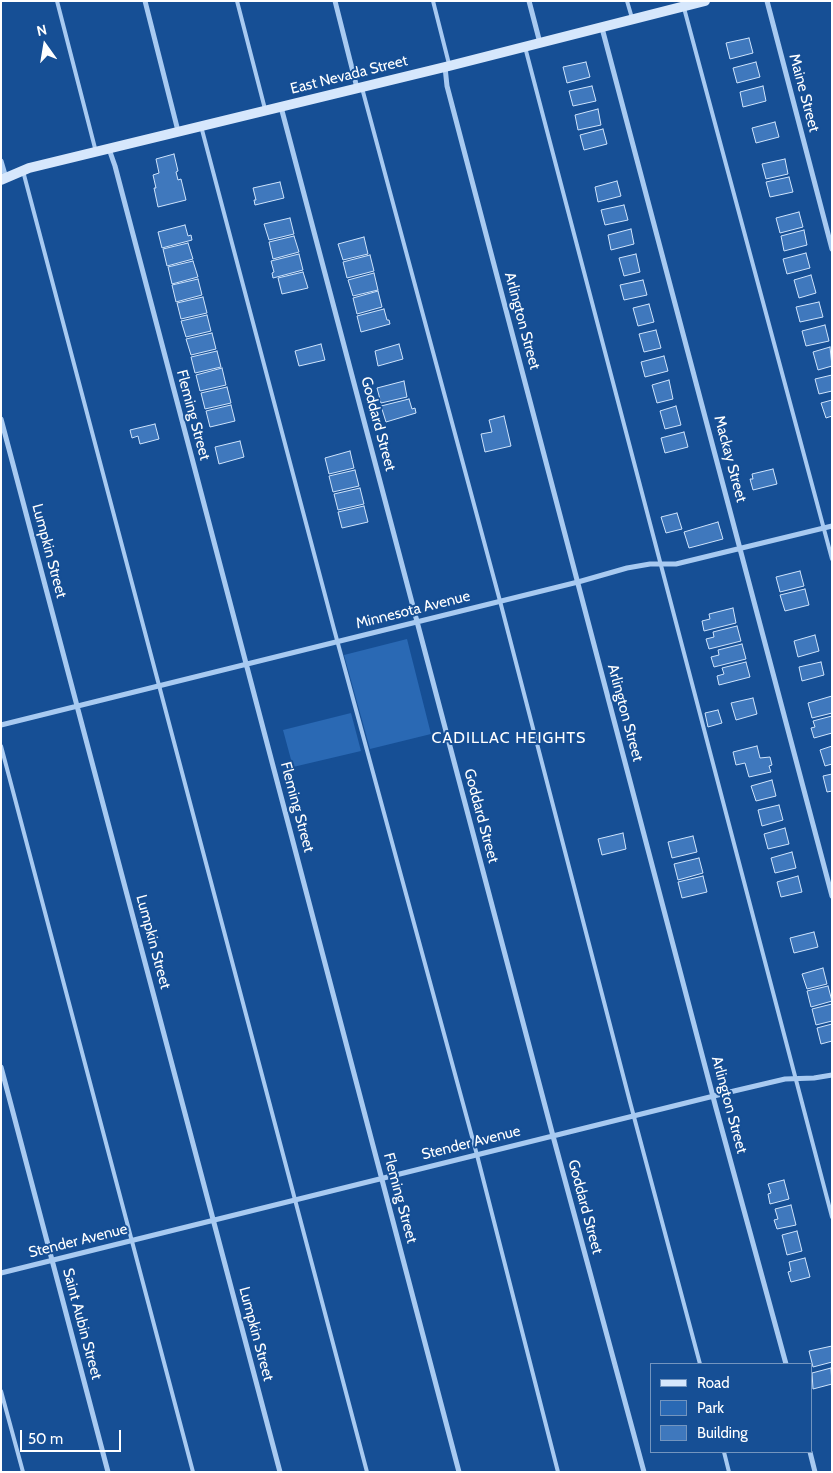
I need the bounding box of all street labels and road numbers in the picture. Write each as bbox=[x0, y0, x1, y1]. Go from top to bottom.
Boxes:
street label: East Nevada Street bbox=[289, 52, 409, 98]
street label: Maine Street bbox=[785, 52, 823, 134]
street label: Arlington Street bbox=[500, 270, 544, 372]
street label: Fleming Street bbox=[172, 368, 214, 462]
street label: Goddard Street bbox=[357, 375, 399, 473]
street label: Mackay Street bbox=[710, 414, 750, 504]
street label: Lumpkin Street bbox=[28, 502, 70, 600]
street label: Minnesota Avenue bbox=[354, 587, 472, 633]
street label: Arlington Street bbox=[603, 662, 647, 764]
street label: Fleming Street bbox=[276, 760, 318, 854]
street label: Goddard Street bbox=[460, 767, 502, 865]
street label: Lumpkin Street bbox=[132, 893, 174, 991]
street label: Arlington Street bbox=[707, 1054, 751, 1156]
street label: Stender Avenue bbox=[420, 1122, 522, 1164]
street label: Fleming Street bbox=[379, 1151, 421, 1245]
street label: Goddard Street bbox=[564, 1158, 606, 1256]
street label: Stender Avenue bbox=[27, 1220, 129, 1262]
street label: Saint Aubin Street bbox=[58, 1266, 106, 1382]
street label: Lumpkin Street bbox=[235, 1285, 277, 1383]

